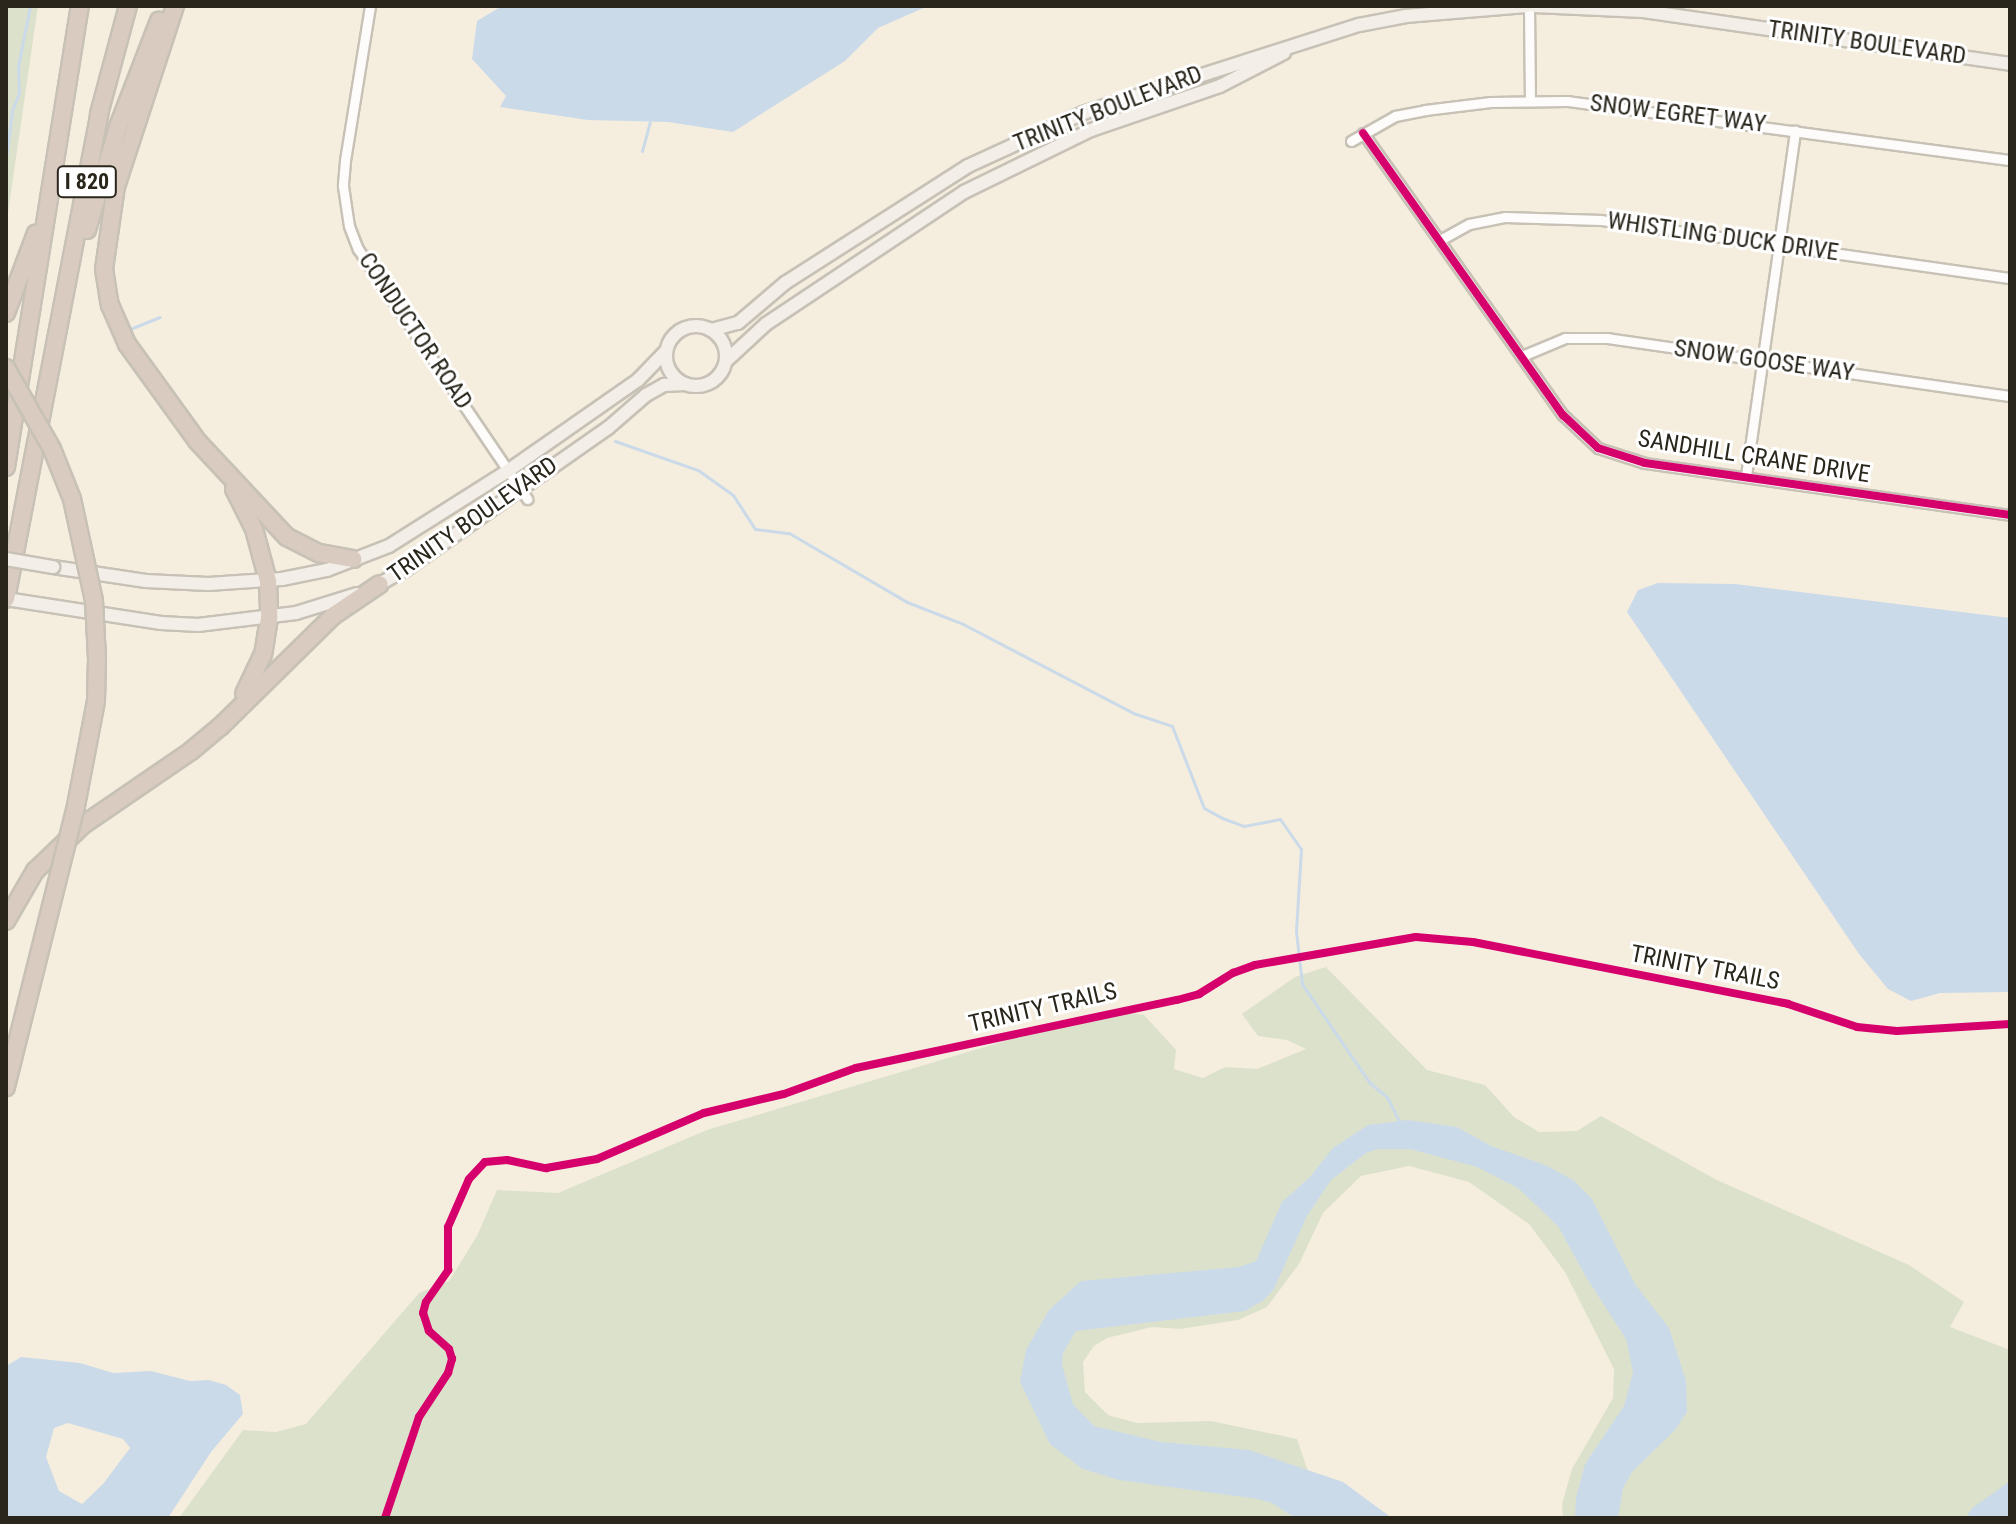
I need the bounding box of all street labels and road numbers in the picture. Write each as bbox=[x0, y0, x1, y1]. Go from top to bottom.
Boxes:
street label: TRINITY BOULEVARD bbox=[1766, 15, 1968, 71]
street label: TRINITY BOULEVARD bbox=[1010, 60, 1206, 158]
street label: SNOW EGRET WAY bbox=[1588, 89, 1768, 139]
road number: I 820 bbox=[55, 164, 119, 200]
street label: WHISTLING DUCK DRIVE bbox=[1605, 207, 1841, 267]
street label: CONDUCTOR ROAD bbox=[352, 247, 478, 415]
street label: SNOW GOOSE WAY bbox=[1672, 334, 1856, 388]
street label: SANDHILL CRANE DRIVE bbox=[1636, 424, 1872, 490]
street label: TRINITY BOULEVARD bbox=[383, 451, 563, 589]
street label: TRINITY TRAILS bbox=[1628, 939, 1782, 997]
street label: TRINITY TRAILS bbox=[966, 977, 1120, 1039]

